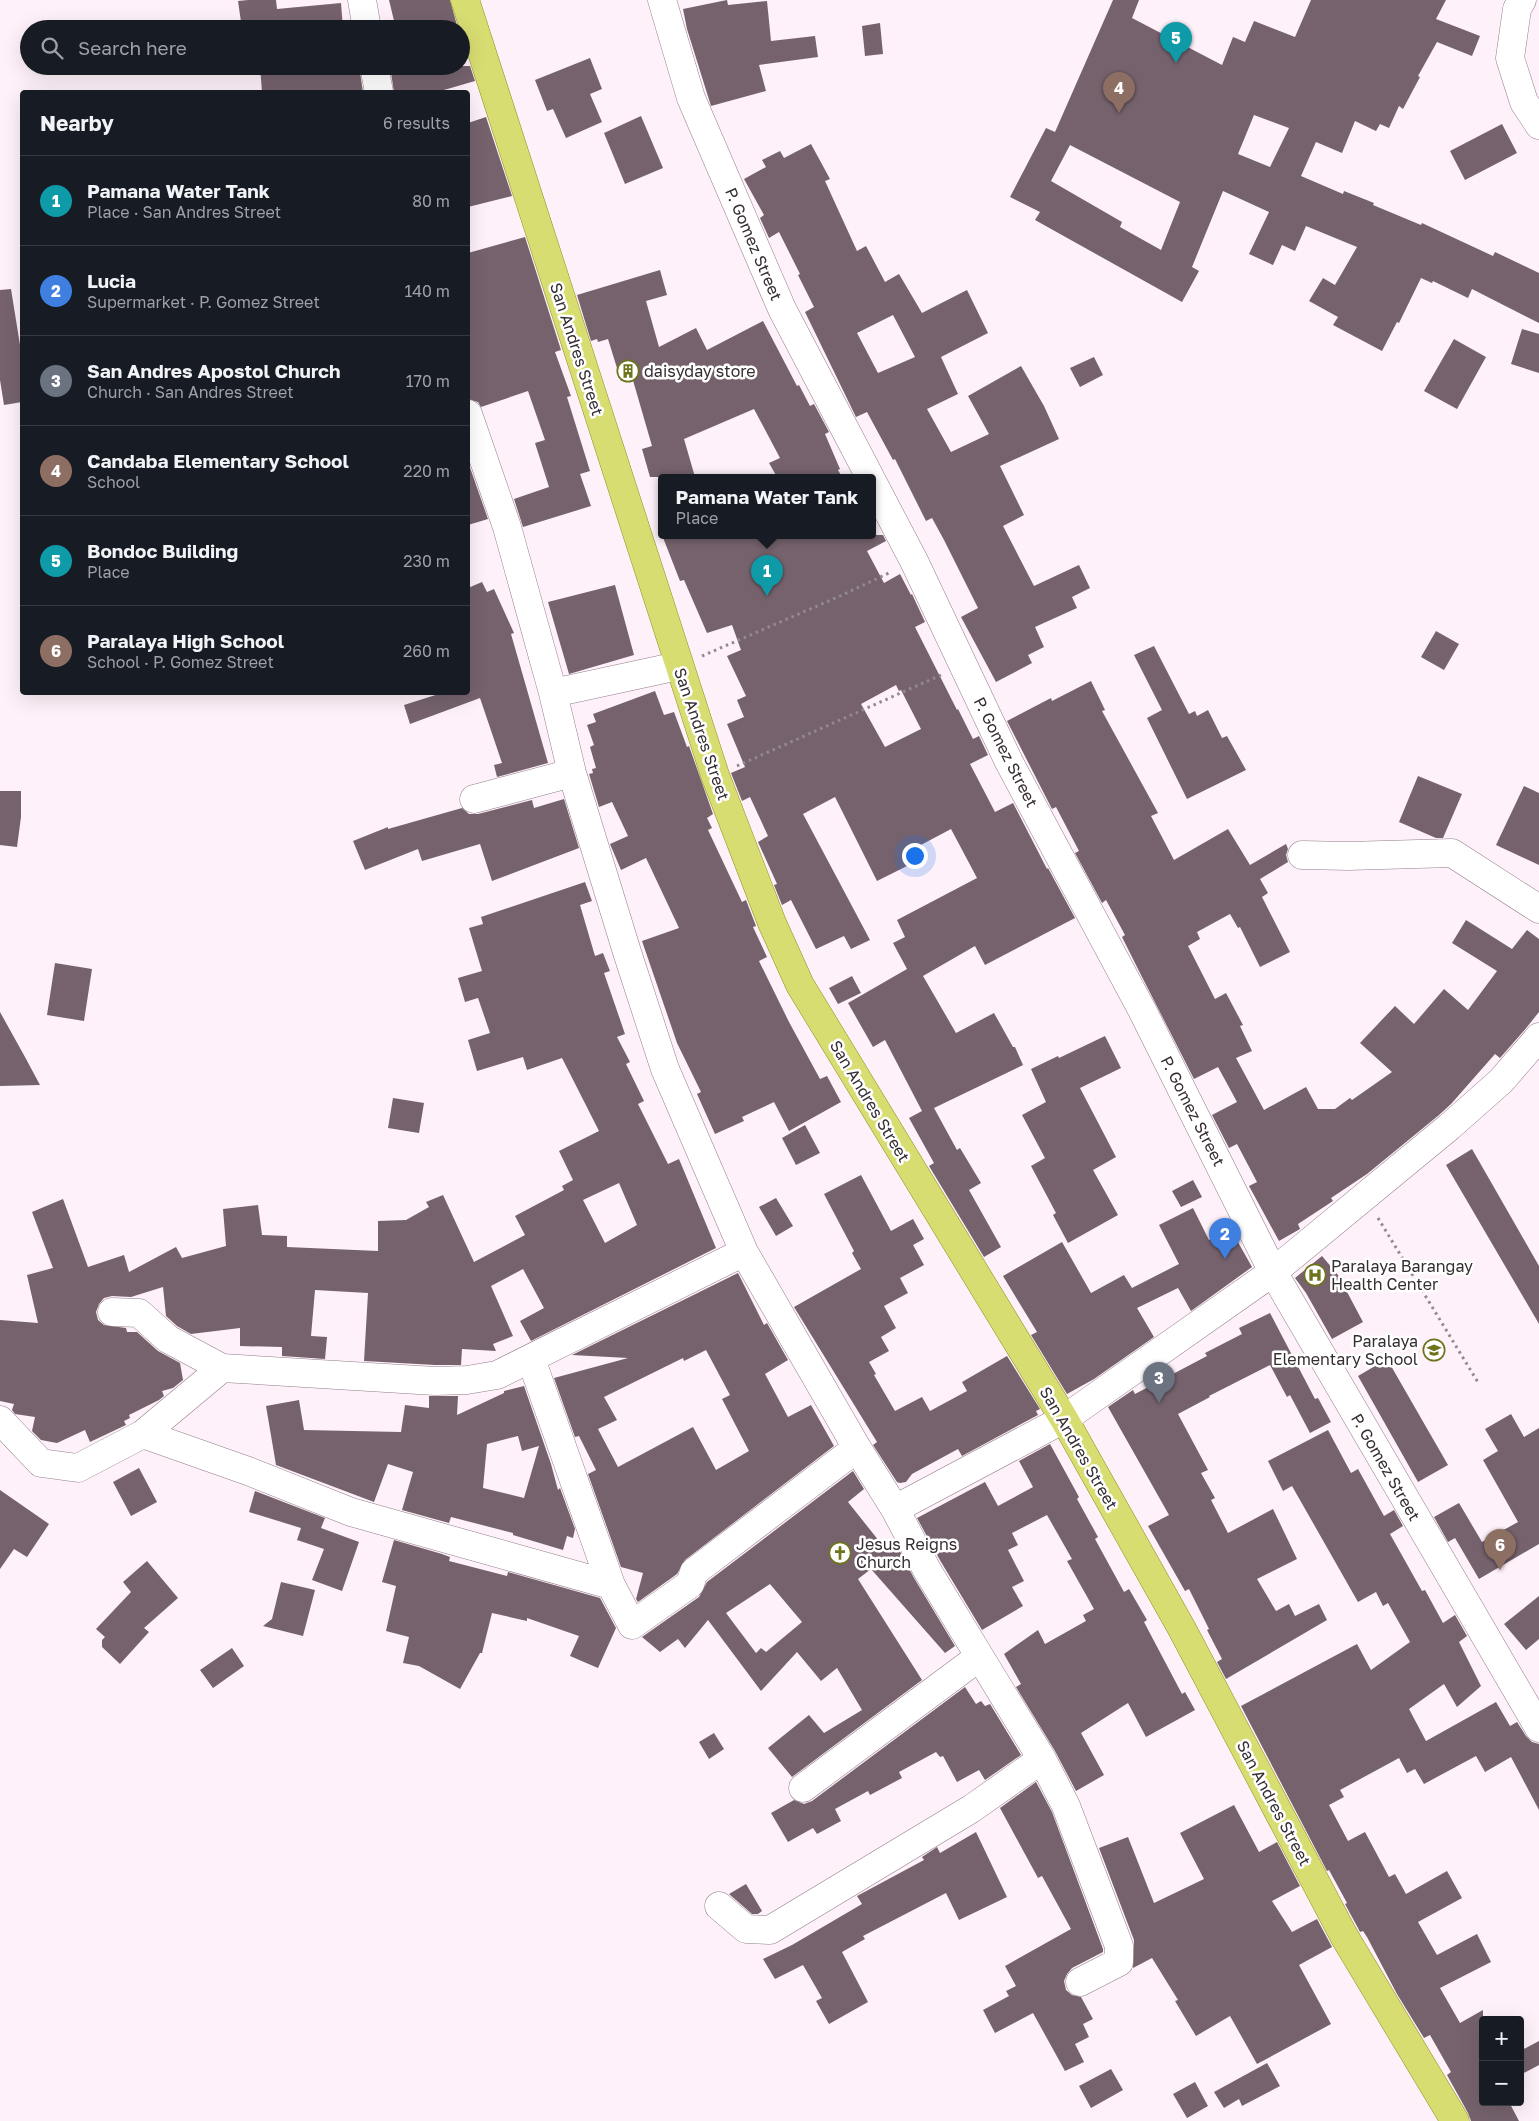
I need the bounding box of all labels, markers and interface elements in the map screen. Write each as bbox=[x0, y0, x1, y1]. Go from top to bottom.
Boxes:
search box bbox=[20, 20, 470, 75]
pin: 5 bbox=[1160, 22, 1192, 63]
icon: search bbox=[38, 34, 66, 62]
text: Search here bbox=[78, 36, 187, 59]
pin: 4 bbox=[1103, 72, 1135, 113]
text: Nearby bbox=[40, 110, 114, 136]
text: 6 results bbox=[383, 113, 450, 133]
text: Pamana Water Tank bbox=[87, 179, 270, 202]
street label: P. Gomez Street bbox=[721, 184, 787, 304]
text: 1 bbox=[52, 191, 60, 211]
text: 80 m bbox=[412, 191, 450, 211]
text: Place · San Andres Street bbox=[87, 202, 281, 222]
text: Lucia bbox=[87, 269, 136, 292]
street label: San Andres Street bbox=[546, 280, 608, 418]
text: 2 bbox=[51, 281, 61, 301]
text: 140 m bbox=[404, 281, 450, 301]
text: Supermarket · P. Gomez Street bbox=[87, 292, 320, 312]
text: San Andres Apostol Church bbox=[87, 359, 340, 382]
building icon: daisyday store bbox=[616, 359, 640, 383]
place label: daisyday store bbox=[644, 361, 756, 381]
text: 3 bbox=[51, 371, 61, 391]
text: 170 m bbox=[406, 371, 450, 391]
text: Church · San Andres Street bbox=[87, 382, 294, 402]
text: Candaba Elementary School bbox=[87, 449, 349, 472]
text: 4 bbox=[51, 461, 61, 481]
text: 220 m bbox=[403, 461, 450, 481]
text: School bbox=[87, 472, 140, 492]
popup bbox=[658, 474, 876, 539]
text: Pamana Water Tank bbox=[676, 485, 858, 508]
text: Place bbox=[676, 508, 718, 528]
text: Bondoc Building bbox=[87, 539, 238, 562]
text: 5 bbox=[51, 551, 61, 571]
text: 230 m bbox=[403, 551, 450, 571]
pin: 1 bbox=[751, 555, 783, 596]
text: Place bbox=[87, 562, 130, 582]
text: Paralaya High School bbox=[87, 629, 284, 652]
text: 6 bbox=[51, 641, 61, 661]
text: 260 m bbox=[403, 641, 450, 661]
text: School · P. Gomez Street bbox=[87, 652, 274, 672]
street label: San Andres Street bbox=[670, 665, 734, 803]
street label: P. Gomez Street bbox=[970, 694, 1042, 810]
your location bbox=[902, 843, 928, 869]
street label: San Andres Street bbox=[826, 1036, 914, 1166]
street label: P. Gomez Street bbox=[1157, 1053, 1229, 1169]
pin: 2 bbox=[1209, 1218, 1241, 1259]
place label: Paralaya Barangay Health Center bbox=[1331, 1256, 1473, 1294]
hospital icon: Paralaya Barangay Health Center bbox=[1303, 1263, 1327, 1287]
place label: Paralaya Elementary School bbox=[1273, 1331, 1418, 1369]
school or university icon: Paralaya Elementary School bbox=[1422, 1338, 1446, 1362]
pin: 3 bbox=[1143, 1362, 1175, 1403]
street label: San Andres Street bbox=[1036, 1383, 1122, 1513]
street label: P. Gomez Street bbox=[1347, 1410, 1425, 1524]
pin: 6 bbox=[1484, 1529, 1516, 1570]
place label: Jesus Reigns Church bbox=[856, 1534, 957, 1572]
church icon: Jesus Reigns Church bbox=[828, 1541, 852, 1565]
street label: San Andres Street bbox=[1233, 1737, 1315, 1869]
map controls bbox=[1479, 2016, 1524, 2106]
button: + bbox=[1479, 2016, 1524, 2061]
button: − bbox=[1479, 2061, 1524, 2106]

